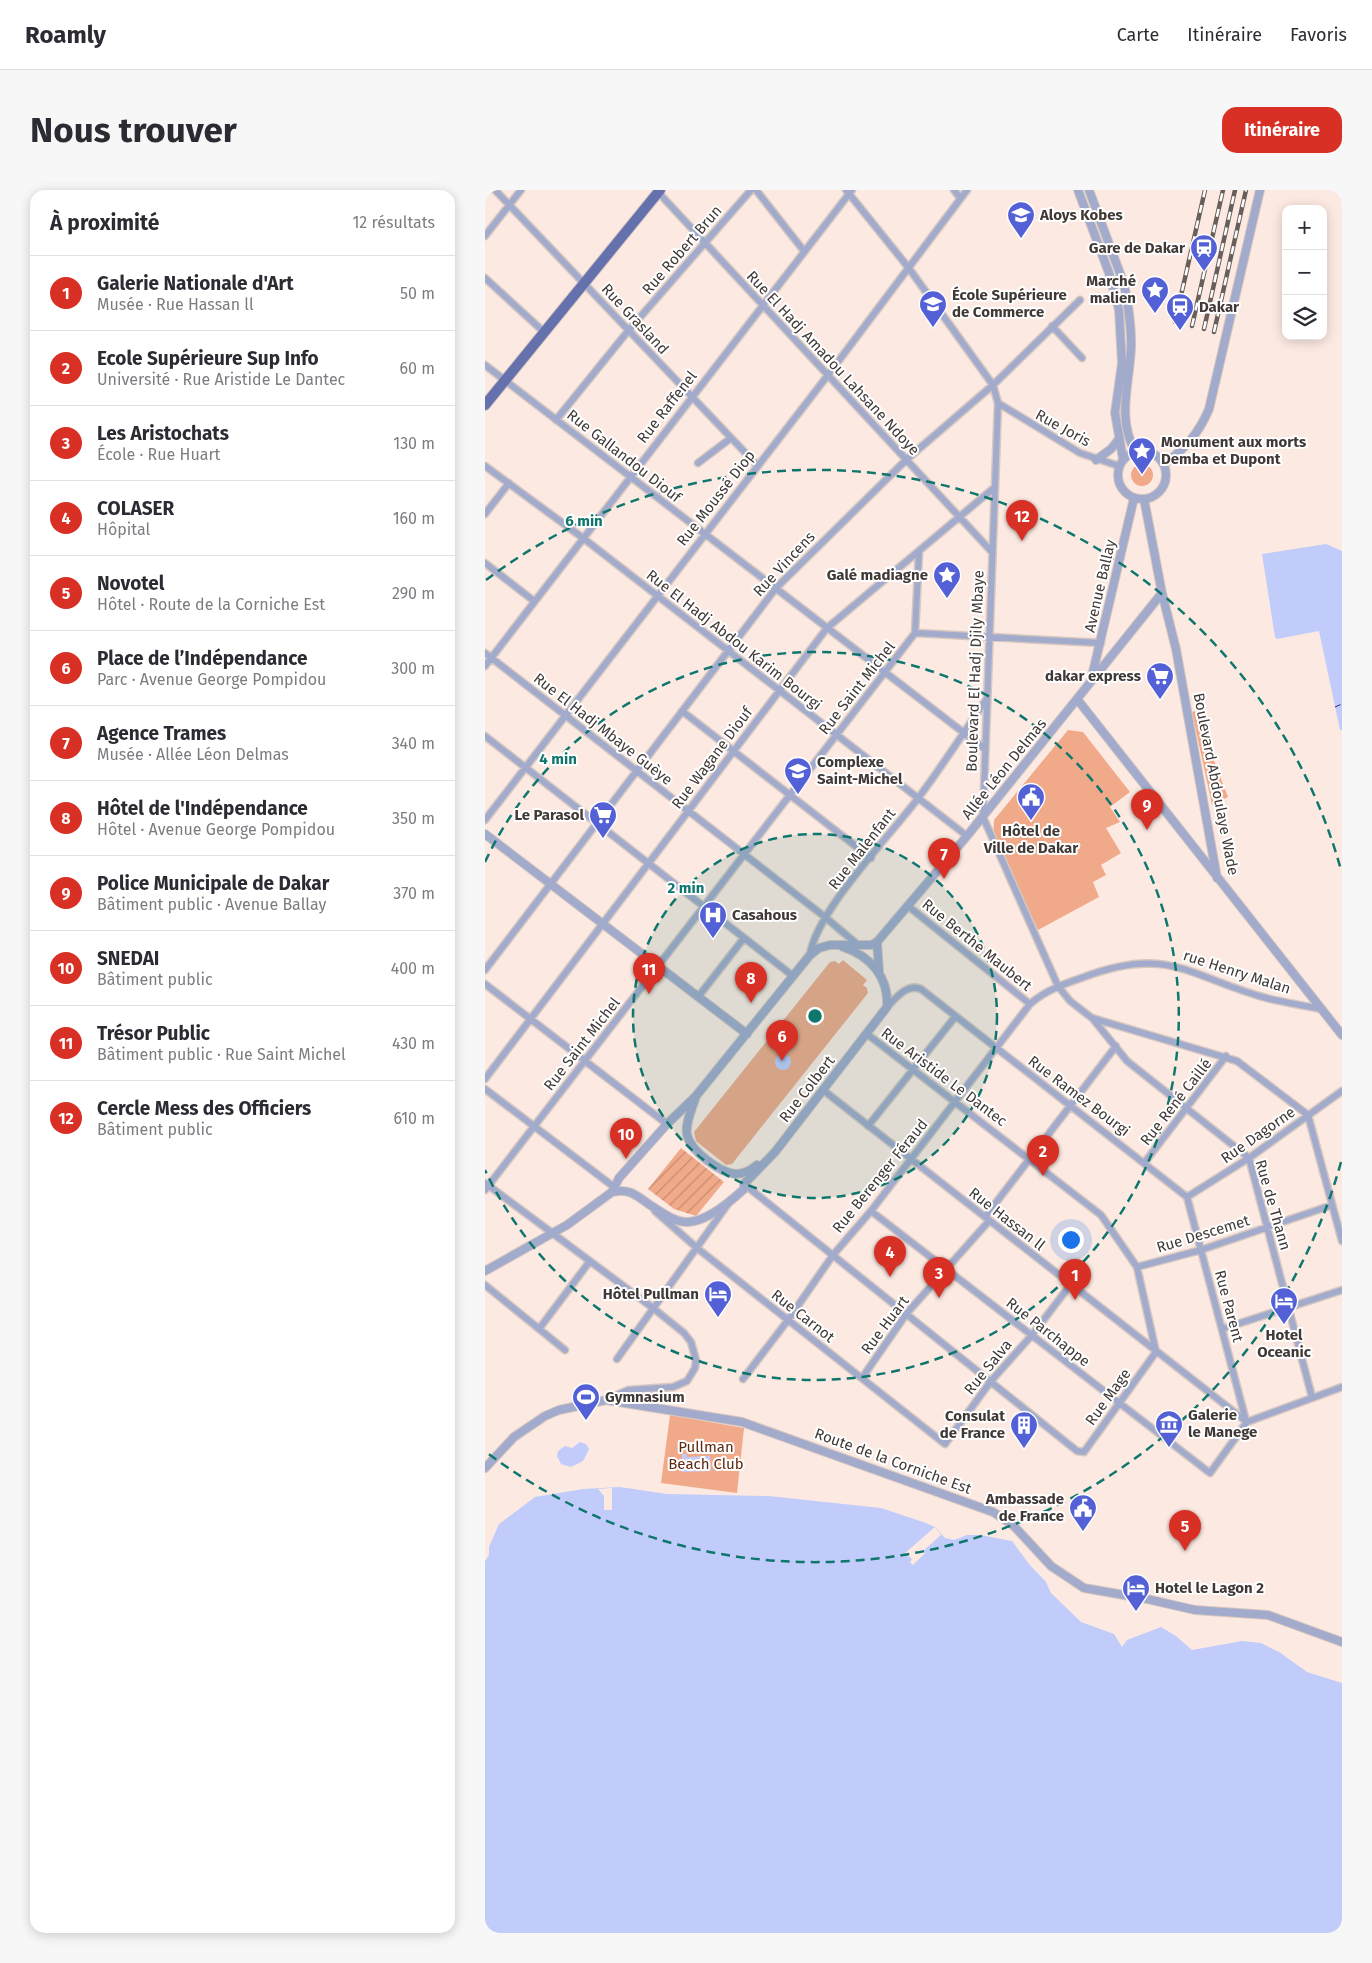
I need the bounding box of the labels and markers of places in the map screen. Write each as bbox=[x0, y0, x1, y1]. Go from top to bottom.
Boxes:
school or university icon: Aloys Kobes bbox=[1006, 200, 1036, 239]
place label: Aloys Kobes bbox=[1039, 206, 1123, 224]
station icon: Gare de Dakar bbox=[1189, 233, 1219, 272]
place label: Gare de Dakar bbox=[1089, 239, 1186, 257]
place label: Marché malien bbox=[1086, 272, 1136, 307]
place icon: Marché malien bbox=[1140, 275, 1170, 314]
place label: École Supérieure de Commerce bbox=[952, 286, 1067, 321]
school or university icon: École Supérieure de Commerce bbox=[918, 289, 948, 328]
station icon: Dakar bbox=[1165, 292, 1195, 331]
place label: Dakar bbox=[1199, 298, 1240, 316]
place label: Monument aux morts Demba et Dupont bbox=[1161, 433, 1306, 468]
place icon: Monument aux morts Demba et Dupont bbox=[1127, 436, 1157, 475]
pin: 12 bbox=[1006, 500, 1038, 541]
place icon: Galé madiagne bbox=[932, 560, 962, 599]
place label: Galé madiagne bbox=[827, 566, 928, 584]
supermarket icon: dakar express bbox=[1145, 661, 1175, 700]
place label: dakar express bbox=[1045, 667, 1141, 685]
place label: Complexe Saint-Michel bbox=[817, 753, 903, 788]
school or university icon: Complexe Saint-Michel bbox=[783, 756, 813, 795]
public building icon: Hôtel de Ville de Dakar bbox=[1016, 782, 1046, 821]
pin: 9 bbox=[1131, 789, 1163, 830]
supermarket icon: Le Parasol bbox=[588, 800, 618, 839]
place label: Le Parasol bbox=[514, 806, 585, 824]
place label: Hôtel de Ville de Dakar bbox=[983, 822, 1079, 857]
pin: 7 bbox=[928, 838, 960, 879]
hospital icon: Casahous bbox=[698, 900, 728, 939]
place label: Casahous bbox=[732, 906, 797, 924]
pin: 11 bbox=[633, 953, 665, 994]
pin: 8 bbox=[735, 962, 767, 1003]
centre of rings bbox=[806, 1007, 824, 1025]
pin: 6 bbox=[766, 1020, 798, 1061]
pin: 10 bbox=[610, 1118, 642, 1159]
pin: 2 bbox=[1027, 1135, 1059, 1176]
pin: 4 bbox=[874, 1236, 906, 1277]
pin: 3 bbox=[923, 1257, 955, 1298]
pin: 1 bbox=[1059, 1259, 1091, 1300]
hotel icon: Hôtel Pullman bbox=[703, 1279, 733, 1318]
place label: Hôtel Pullman bbox=[603, 1285, 699, 1303]
hotel icon: Hotel Oceanic bbox=[1269, 1286, 1299, 1325]
place label: Hotel Oceanic bbox=[1257, 1326, 1312, 1361]
sports icon: Gymnasium bbox=[571, 1382, 601, 1421]
place label: Gymnasium bbox=[605, 1388, 685, 1406]
place label: Galerie le Manege bbox=[1188, 1406, 1257, 1441]
place label: Consulat de France bbox=[940, 1407, 1005, 1442]
museum icon: Galerie le Manege bbox=[1154, 1409, 1184, 1448]
building icon: Consulat de France bbox=[1009, 1410, 1039, 1449]
place label: Ambassade de France bbox=[985, 1490, 1064, 1525]
public building icon: Ambassade de France bbox=[1068, 1493, 1098, 1532]
pin: 5 bbox=[1169, 1510, 1201, 1551]
hotel icon: Hotel le Lagon 2 bbox=[1121, 1573, 1151, 1612]
place label: Hotel le Lagon 2 bbox=[1155, 1579, 1264, 1597]

